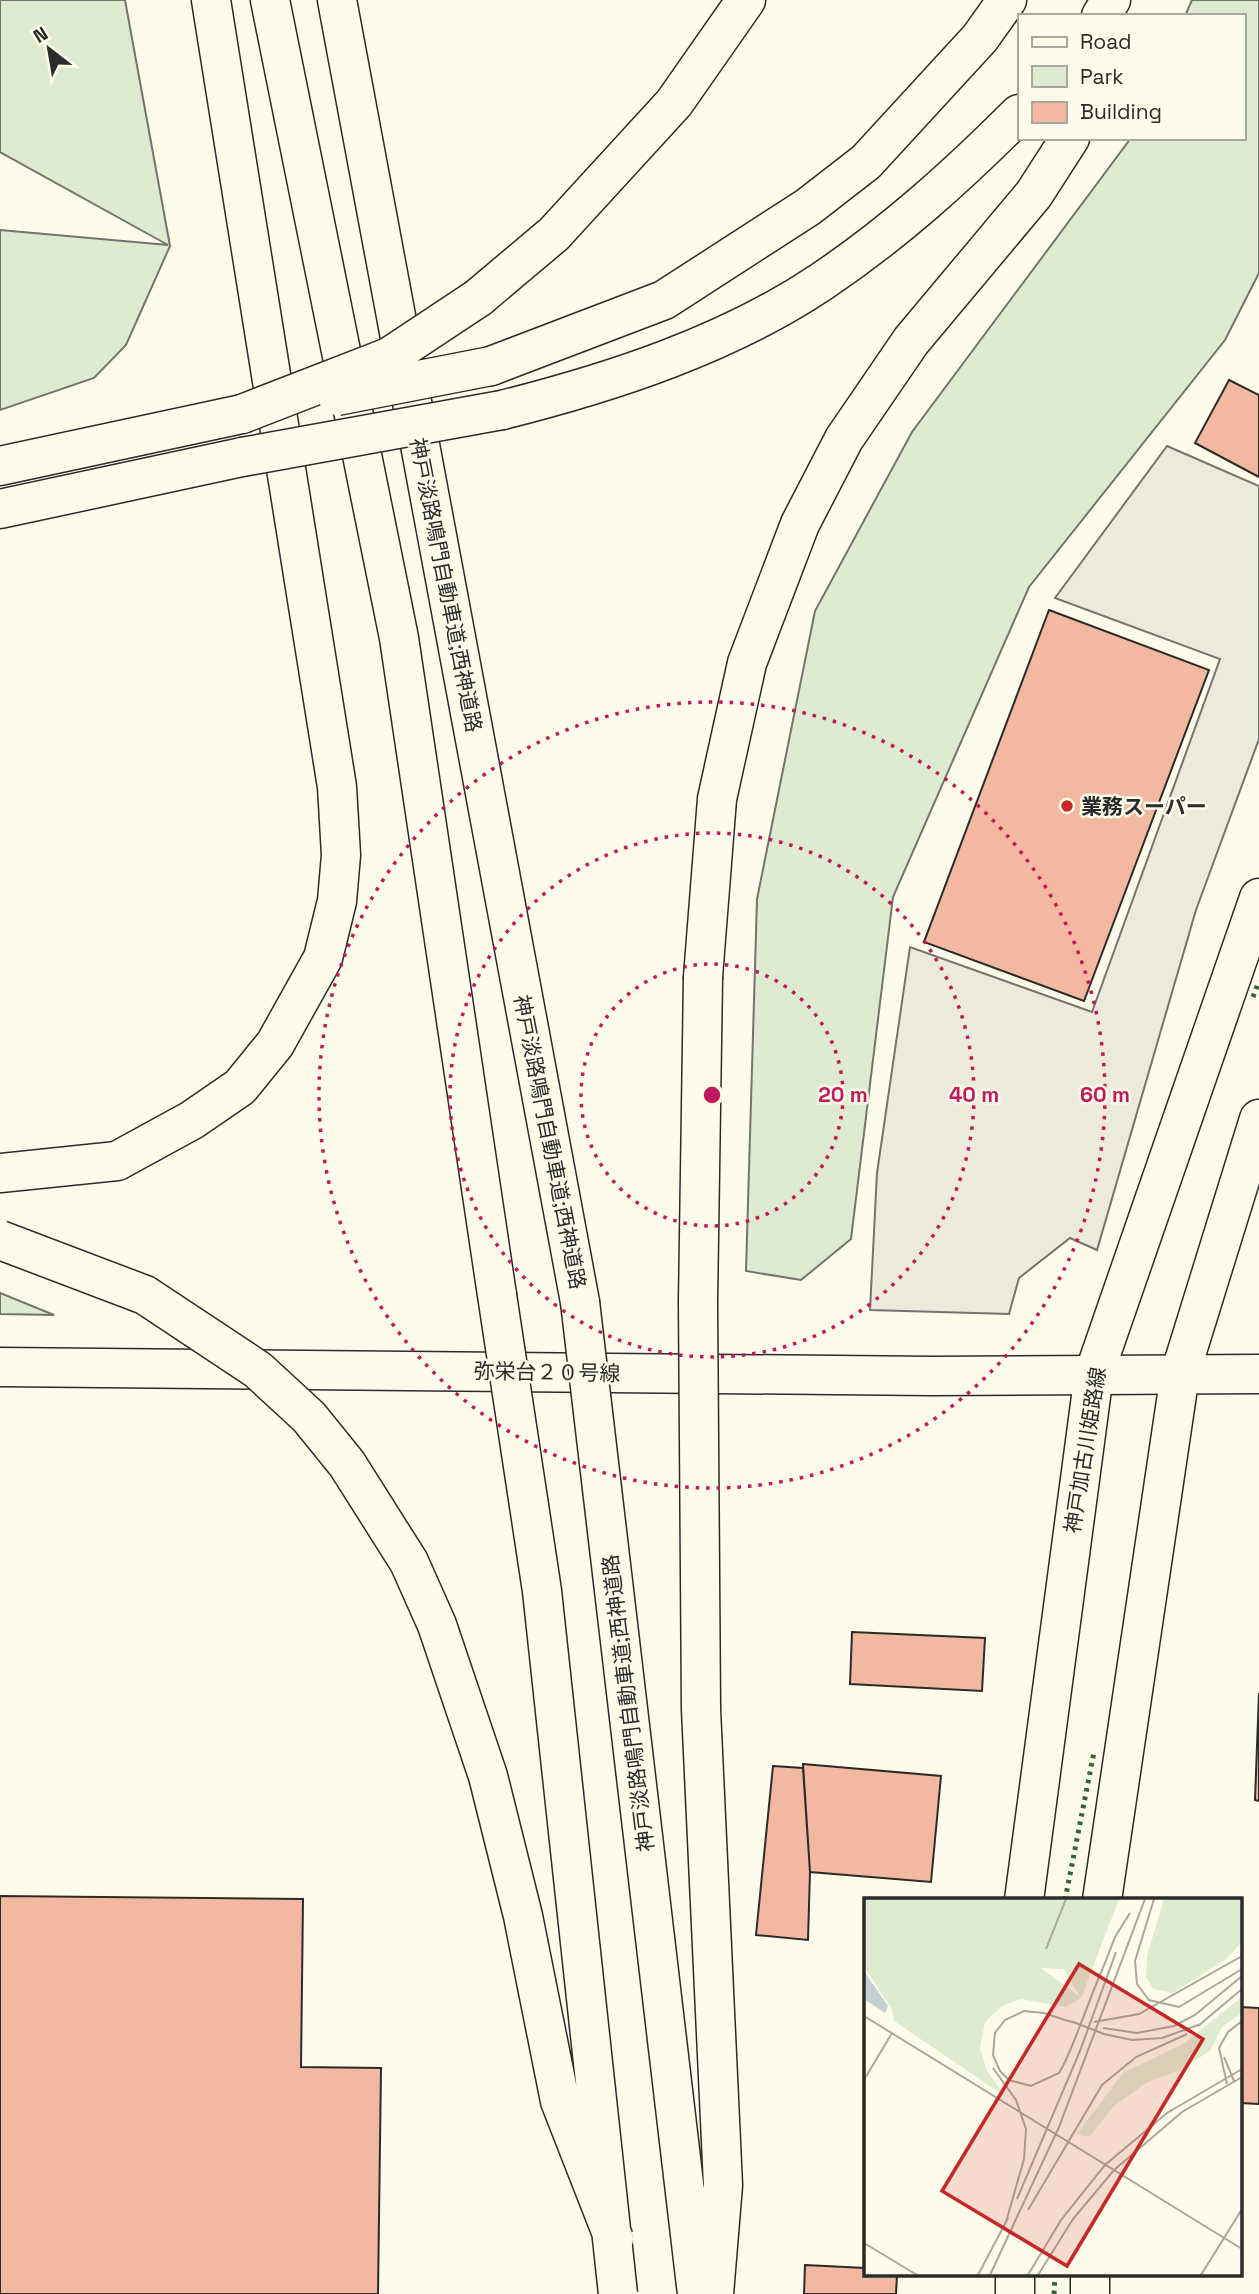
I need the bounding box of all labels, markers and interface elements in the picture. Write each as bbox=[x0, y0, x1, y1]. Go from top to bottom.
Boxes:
north arrow bbox=[14, 14, 84, 84]
legend bbox=[1018, 14, 1245, 140]
text: N bbox=[29, 21, 52, 49]
text: Road bbox=[1080, 28, 1132, 55]
text: Park bbox=[1080, 63, 1124, 90]
text: Building bbox=[1080, 98, 1162, 125]
street label: 神戸淡路鳴門自動車道;西神道路 bbox=[404, 436, 488, 734]
place label: 業務スーパー bbox=[1081, 793, 1207, 820]
marker: 業務スーパー bbox=[1059, 798, 1075, 814]
street label: 神戸淡路鳴門自動車道;西神道路 bbox=[508, 993, 592, 1291]
text: 20 m bbox=[818, 1081, 868, 1108]
text: 40 m bbox=[949, 1081, 999, 1108]
text: 60 m bbox=[1080, 1081, 1130, 1108]
centre of rings bbox=[700, 1083, 724, 1107]
street label: 弥栄台２０号線 bbox=[473, 1357, 621, 1387]
street label: 神戸加古川姫路線 bbox=[1059, 1365, 1111, 1535]
street label: 神戸淡路鳴門自動車道;西神道路 bbox=[596, 1553, 660, 1853]
inset map bbox=[864, 1898, 1242, 2276]

